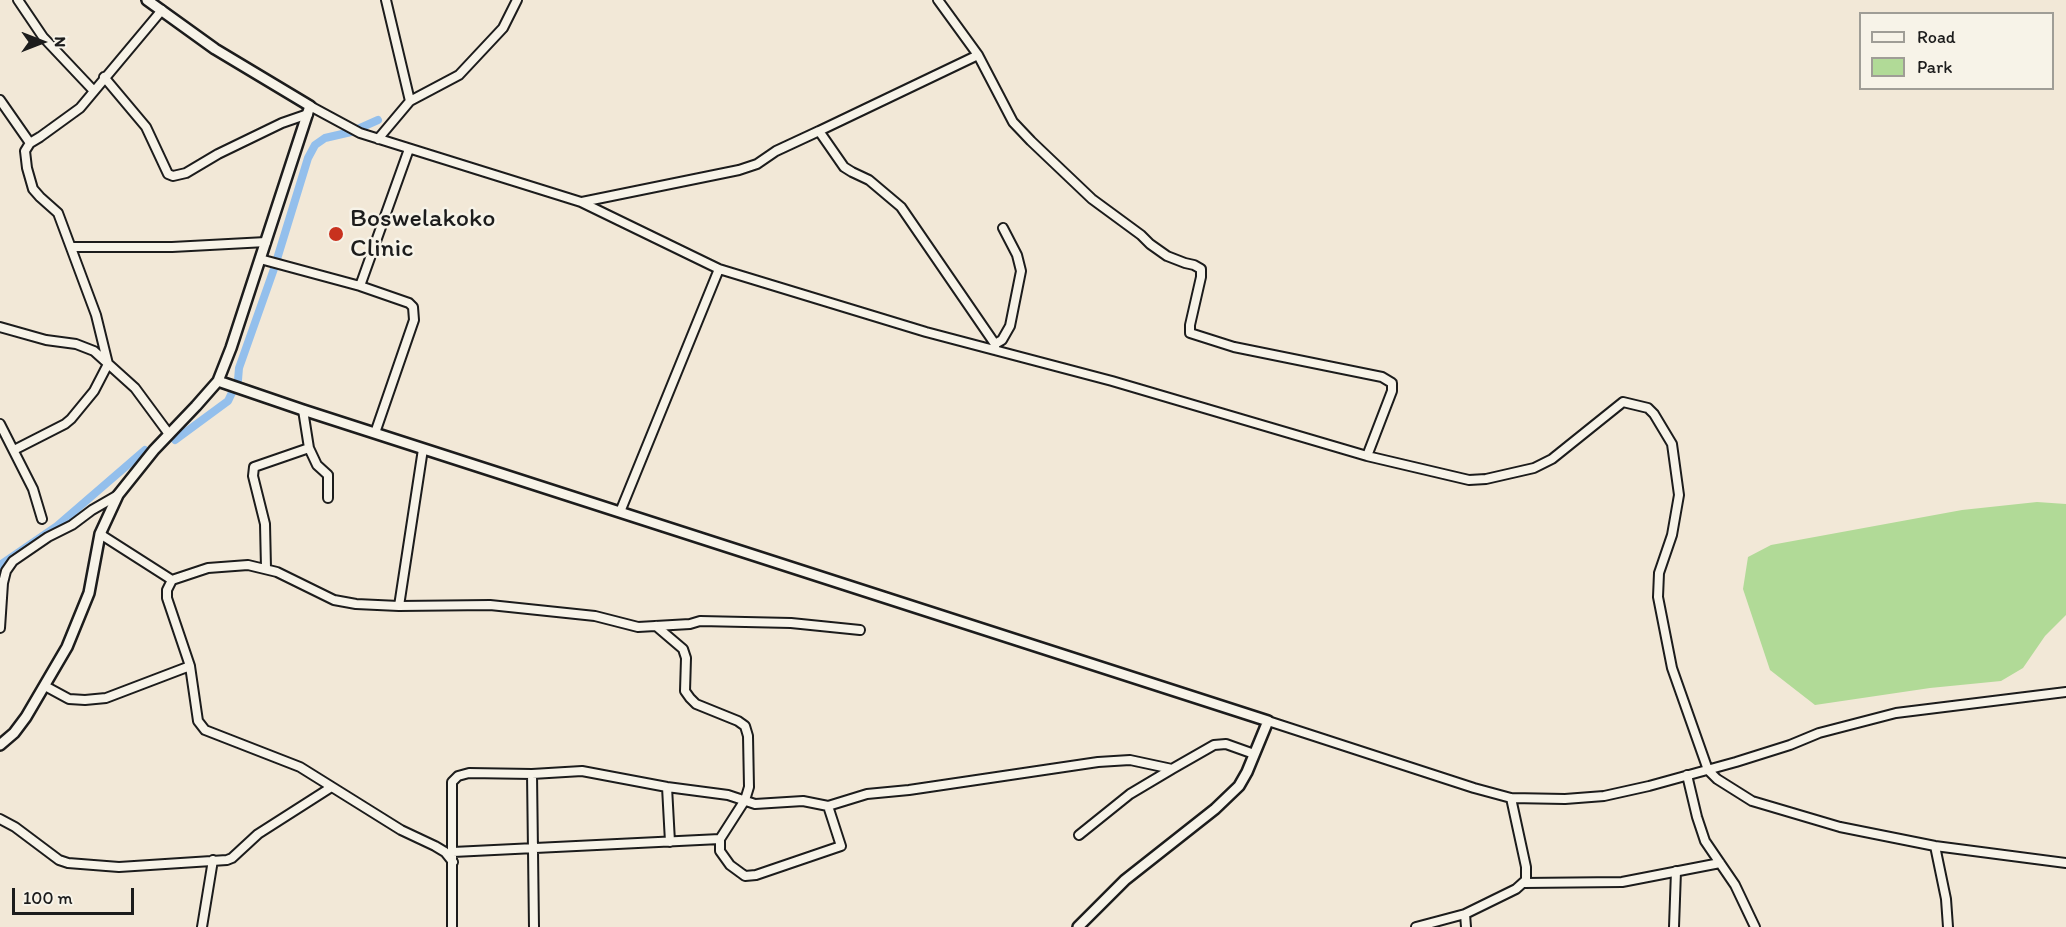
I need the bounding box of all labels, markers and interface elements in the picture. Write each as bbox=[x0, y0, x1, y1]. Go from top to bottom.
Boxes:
north arrow bbox=[12, 12, 72, 72]
legend bbox=[1859, 12, 2054, 90]
text: Road bbox=[1917, 26, 1956, 48]
text: N bbox=[51, 37, 70, 47]
text: Park bbox=[1917, 56, 1952, 78]
place label: Boswelakoko Clinic bbox=[350, 203, 496, 264]
marker: Boswelakoko Clinic bbox=[327, 225, 345, 243]
scale bar bbox=[15, 876, 136, 914]
text: 100 m bbox=[23, 887, 73, 909]

